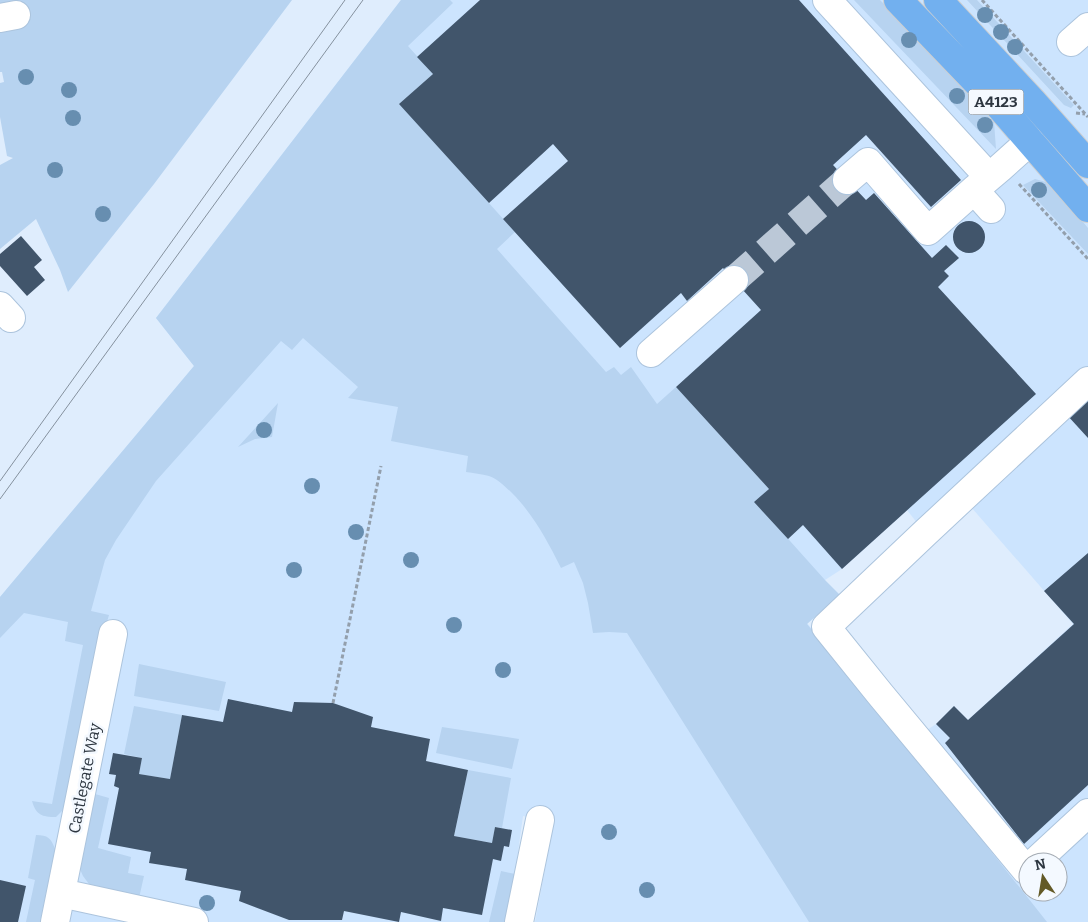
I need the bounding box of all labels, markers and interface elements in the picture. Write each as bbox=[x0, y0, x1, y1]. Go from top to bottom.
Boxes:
road number: A4123 bbox=[968, 90, 1024, 114]
street label: Castlegate Way bbox=[64, 721, 105, 835]
north arrow bbox=[1018, 852, 1068, 902]
text: N bbox=[1033, 855, 1048, 874]

